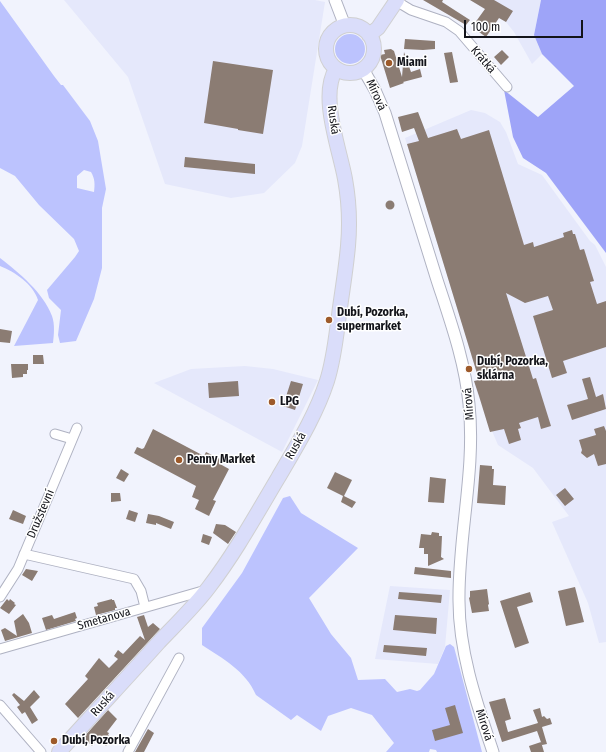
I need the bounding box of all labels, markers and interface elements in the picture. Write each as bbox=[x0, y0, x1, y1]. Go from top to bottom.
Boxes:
scale bar bbox=[466, 12, 585, 38]
text: 100 m bbox=[471, 20, 500, 34]
street label: Krátká bbox=[467, 43, 499, 77]
place label: Miami bbox=[397, 56, 427, 70]
marker: Miami bbox=[384, 58, 394, 68]
street label: Mírová bbox=[363, 77, 389, 113]
street label: Ruská bbox=[324, 105, 342, 135]
place label: Dubí, Pozorka, supermarket bbox=[337, 306, 408, 334]
marker: Dubí, Pozorka, supermarket bbox=[324, 315, 334, 325]
place label: Dubí, Pozorka, sklárna bbox=[477, 355, 548, 383]
marker: Dubí, Pozorka, sklárna bbox=[464, 364, 474, 374]
street label: Mírová bbox=[460, 387, 478, 421]
place label: LPG bbox=[280, 395, 299, 409]
marker: LPG bbox=[267, 397, 277, 407]
street label: Ruská bbox=[283, 430, 309, 462]
place label: Penny Market bbox=[187, 453, 255, 467]
marker: Penny Market bbox=[174, 455, 184, 465]
street label: Družstevní bbox=[24, 487, 58, 541]
street label: Smetanova bbox=[76, 605, 132, 633]
street label: Ruská bbox=[88, 688, 118, 720]
street label: Mírová bbox=[472, 707, 496, 743]
place label: Dubí, Pozorka bbox=[62, 734, 130, 748]
marker: Dubí, Pozorka bbox=[49, 736, 59, 746]

